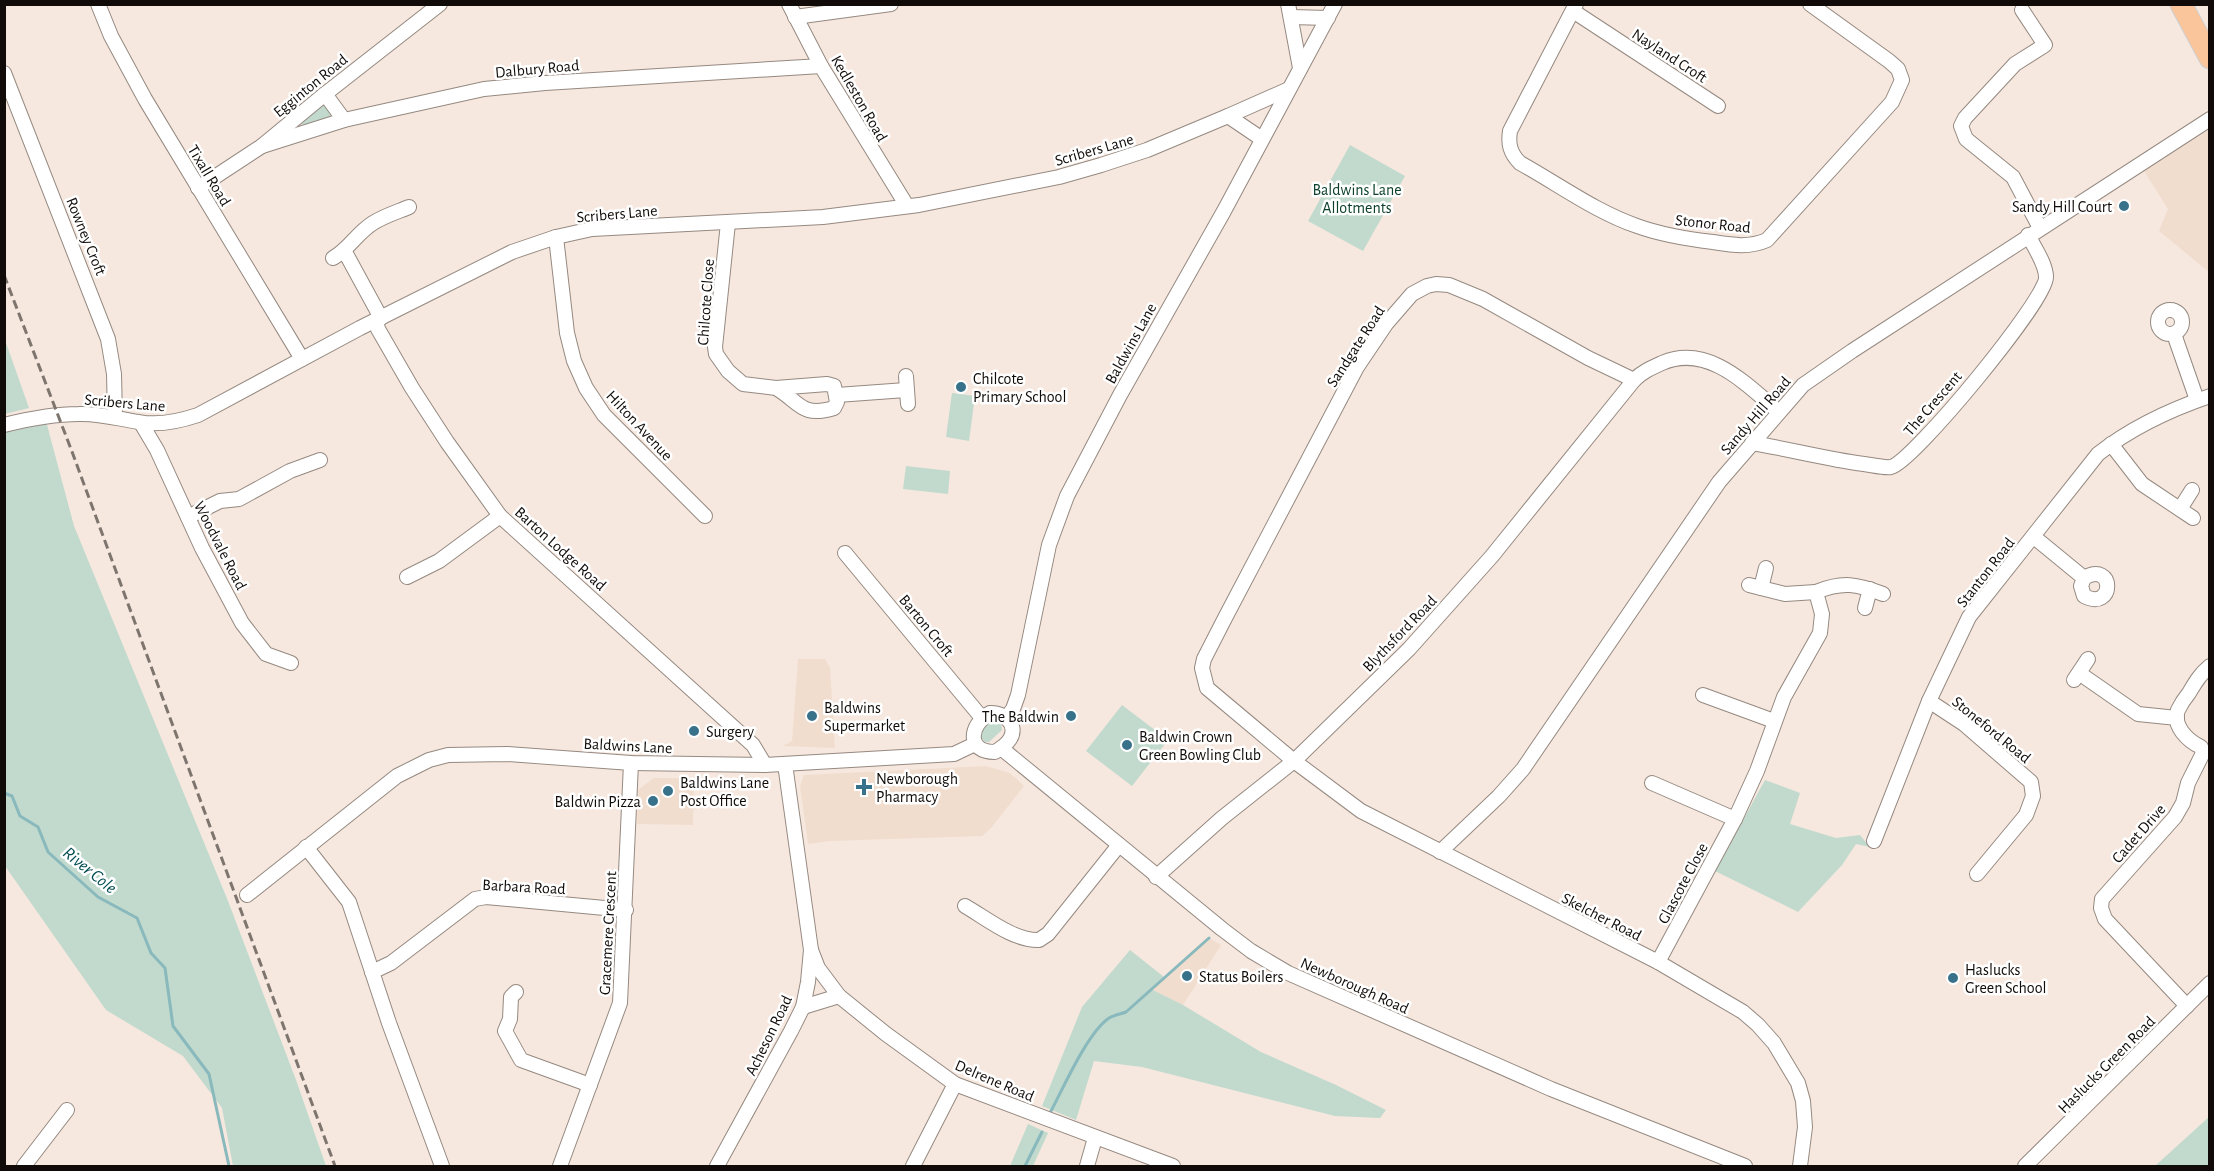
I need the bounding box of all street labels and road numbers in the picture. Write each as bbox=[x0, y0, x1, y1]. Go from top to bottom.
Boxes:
street label: Nayland Croft bbox=[1629, 26, 1710, 87]
street label: Egginton Road bbox=[271, 51, 351, 120]
street label: Kedleston Road bbox=[828, 53, 890, 144]
street label: Dalbury Road bbox=[494, 57, 580, 82]
street label: Scribers Lane bbox=[1053, 131, 1135, 169]
street label: Tixall Road bbox=[185, 142, 234, 209]
street label: Rowney Croft bbox=[62, 195, 109, 278]
street label: Scribers Lane bbox=[576, 202, 658, 226]
street label: Stonor Road bbox=[1674, 212, 1751, 236]
street label: Chilcote Close bbox=[695, 258, 717, 346]
street label: Baldwins Lane bbox=[1102, 301, 1159, 386]
street label: Sandgate Road bbox=[1324, 303, 1388, 390]
street label: The Crescent bbox=[1901, 368, 1965, 439]
street label: Sandy Hill Road bbox=[1718, 374, 1795, 458]
street label: Hilton Avenue bbox=[603, 388, 675, 464]
street label: Scribers Lane bbox=[84, 391, 166, 415]
street label: Woodvale Road bbox=[191, 498, 249, 592]
street label: Barton Lodge Road bbox=[512, 504, 609, 594]
street label: Stanton Road bbox=[1954, 535, 2018, 610]
street label: Barton Croft bbox=[896, 592, 957, 660]
street label: Blythsford Road bbox=[1360, 593, 1441, 676]
street label: Stoneford Road bbox=[1949, 693, 2034, 766]
street label: Baldwins Lane bbox=[583, 736, 673, 756]
street label: Cadet Drive bbox=[2109, 801, 2169, 866]
street label: Glascote Close bbox=[1655, 840, 1711, 927]
street label: Gracemere Crescent bbox=[597, 871, 619, 995]
street label: Barbara Road bbox=[482, 877, 566, 897]
street label: Skelcher Road bbox=[1559, 890, 1644, 944]
street label: Newborough Road bbox=[1298, 955, 1411, 1017]
street label: Acheson Road bbox=[743, 993, 795, 1078]
street label: Haslucks Green Road bbox=[2055, 1013, 2158, 1116]
street label: Delrene Road bbox=[953, 1057, 1037, 1105]

